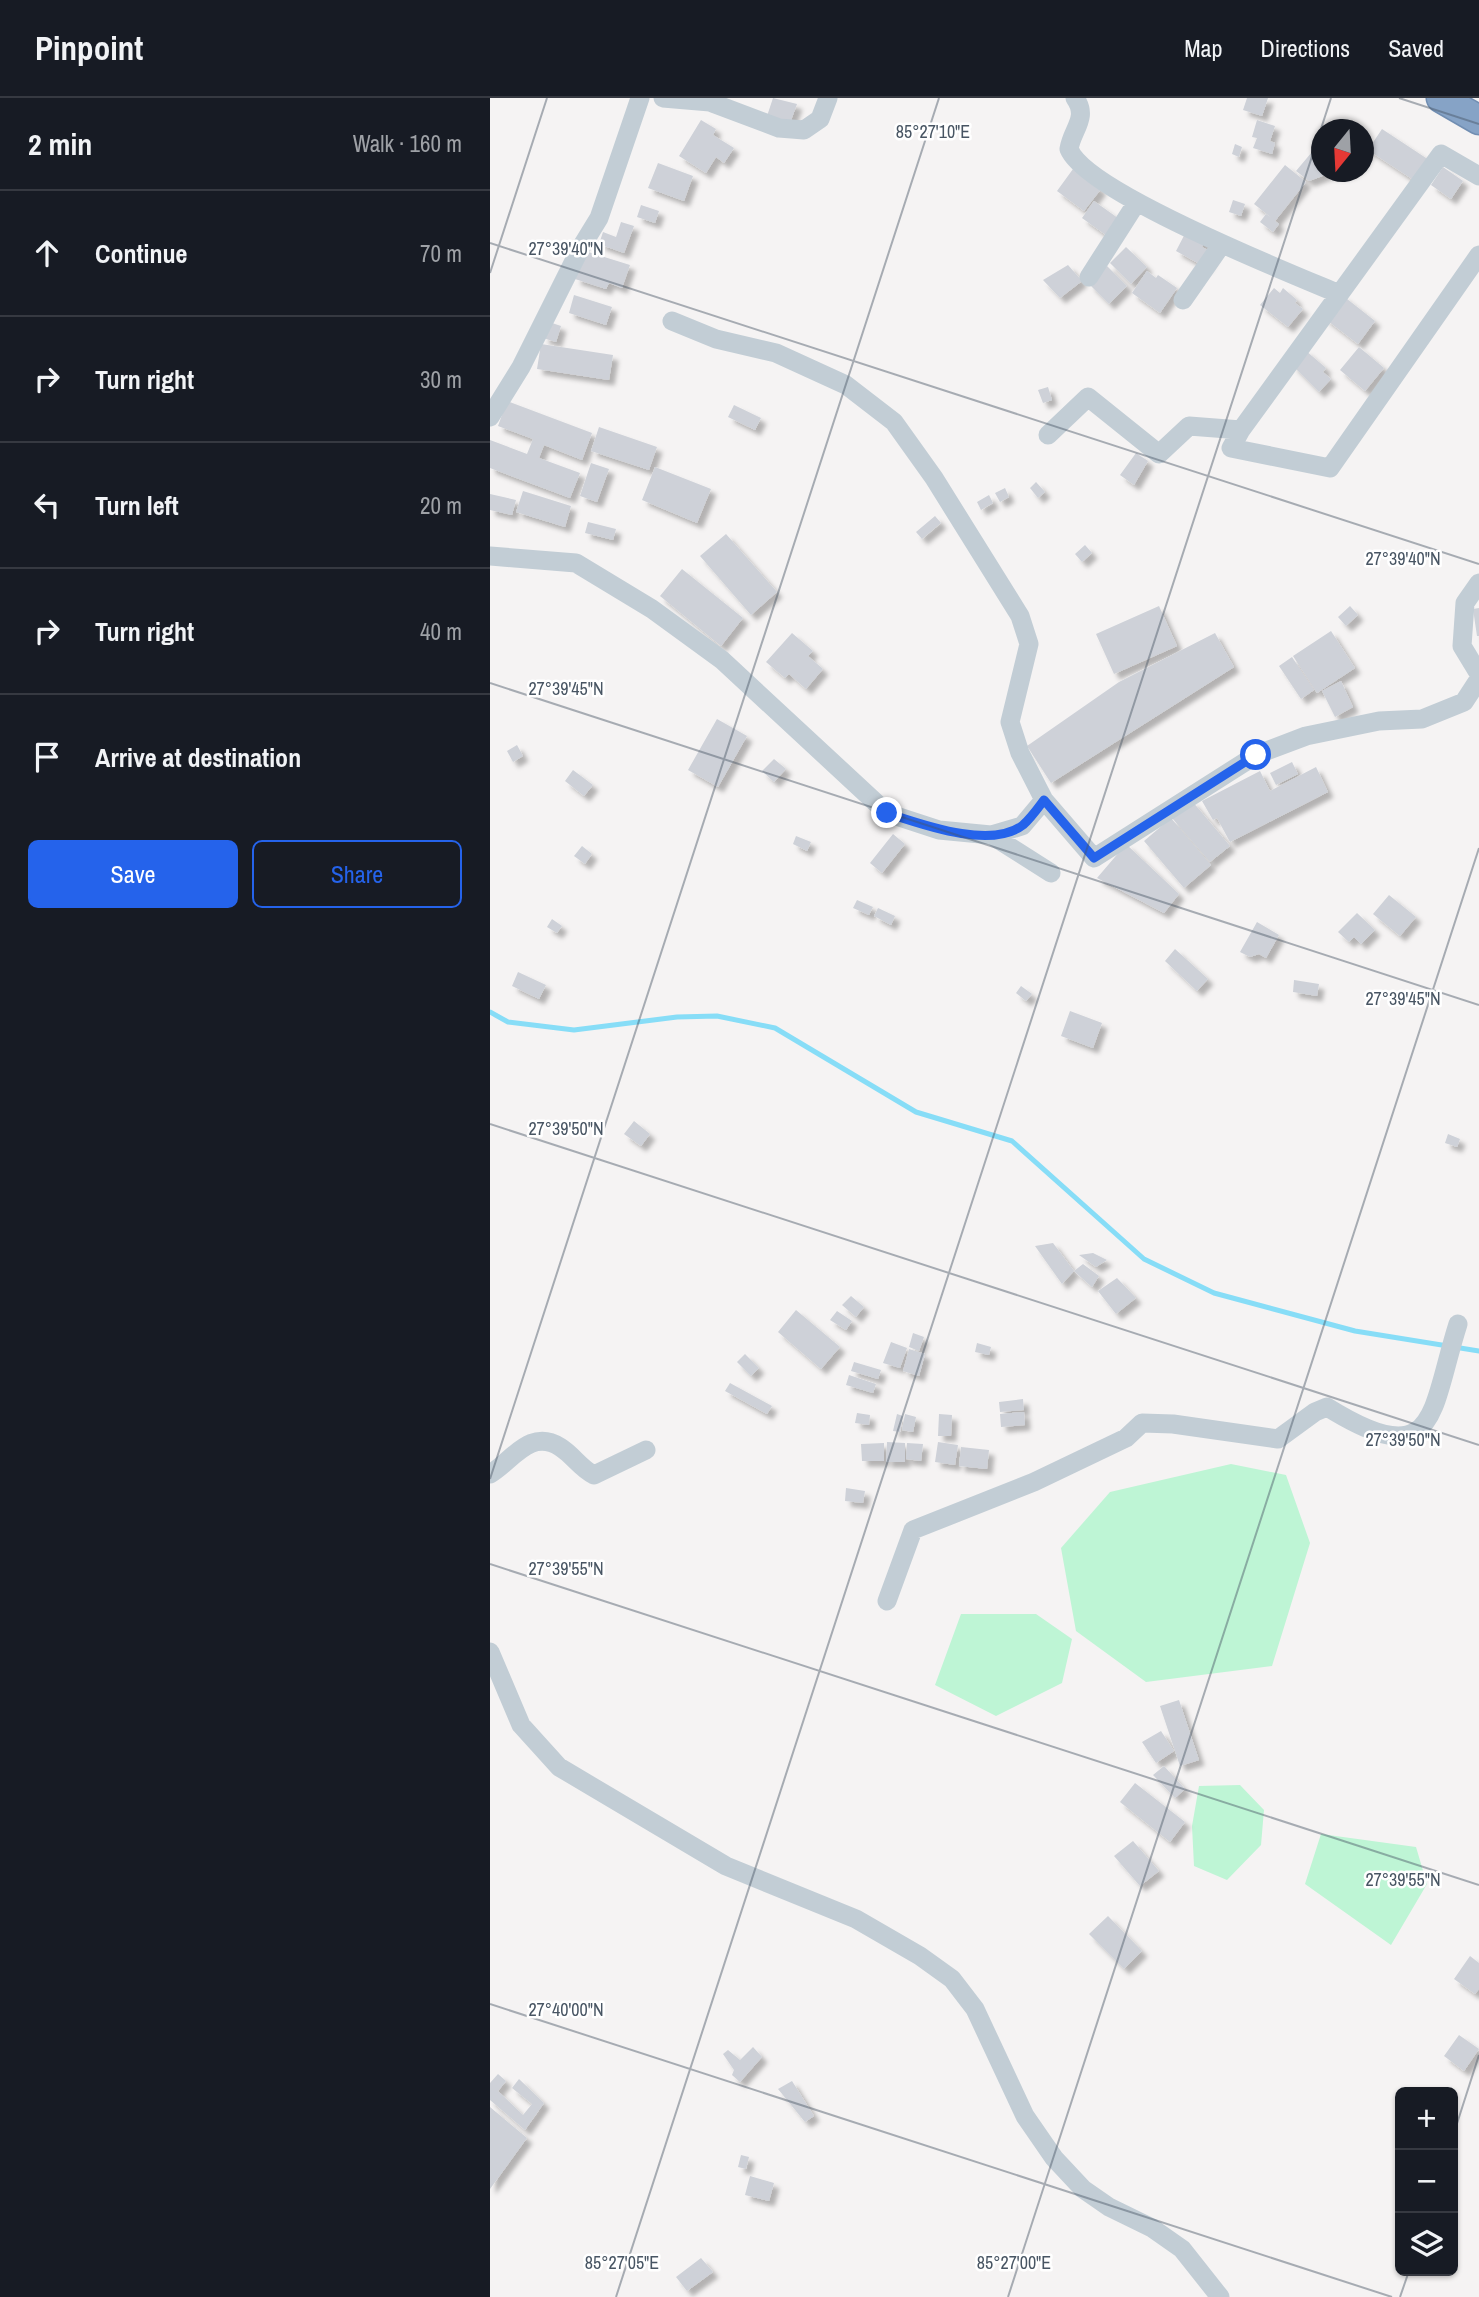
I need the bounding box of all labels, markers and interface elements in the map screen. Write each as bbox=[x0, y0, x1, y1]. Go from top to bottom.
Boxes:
text: Pinpoint bbox=[35, 26, 143, 70]
text: Map bbox=[1184, 32, 1222, 64]
text: Directions bbox=[1260, 32, 1350, 64]
text: Saved bbox=[1388, 32, 1444, 64]
text: 85°27'10"E bbox=[896, 119, 970, 144]
north arrow bbox=[1311, 119, 1374, 182]
text: 2 min bbox=[28, 124, 92, 164]
text: Walk · 160 m bbox=[353, 128, 462, 159]
icon: ahead bbox=[28, 234, 66, 272]
text: Continue bbox=[95, 236, 187, 271]
text: 27°39'40"N bbox=[528, 236, 604, 261]
text: 70 m bbox=[420, 238, 462, 269]
icon: right bbox=[28, 360, 66, 398]
text: Turn right bbox=[95, 362, 194, 397]
text: 30 m bbox=[420, 364, 462, 395]
icon: left bbox=[28, 486, 66, 524]
text: Turn left bbox=[95, 488, 179, 523]
text: 20 m bbox=[420, 490, 462, 521]
text: 27°39'40"N bbox=[1365, 546, 1441, 571]
icon: right bbox=[28, 612, 66, 650]
text: Turn right bbox=[95, 614, 194, 649]
text: 40 m bbox=[420, 616, 462, 647]
text: 27°39'45"N bbox=[528, 676, 604, 701]
icon: arrive bbox=[28, 738, 66, 776]
route start bbox=[1240, 739, 1271, 770]
text: Arrive at destination bbox=[95, 740, 301, 775]
route end bbox=[871, 797, 902, 828]
button: Save bbox=[28, 840, 238, 908]
button: Share bbox=[252, 840, 462, 908]
text: 27°39'45"N bbox=[1365, 986, 1441, 1011]
text: 27°39'50"N bbox=[528, 1116, 604, 1141]
text: 27°39'50"N bbox=[1365, 1427, 1441, 1452]
text: 27°39'55"N bbox=[528, 1556, 604, 1581]
text: 27°39'55"N bbox=[1365, 1867, 1441, 1892]
text: 27°40'00"N bbox=[528, 1997, 604, 2022]
map controls bbox=[1395, 2087, 1458, 2276]
button: + bbox=[1395, 2087, 1458, 2150]
button: − bbox=[1395, 2150, 1458, 2213]
button: layers bbox=[1395, 2213, 1458, 2276]
text: 85°27'05"E bbox=[585, 2250, 659, 2275]
text: 85°27'00"E bbox=[977, 2250, 1051, 2275]

